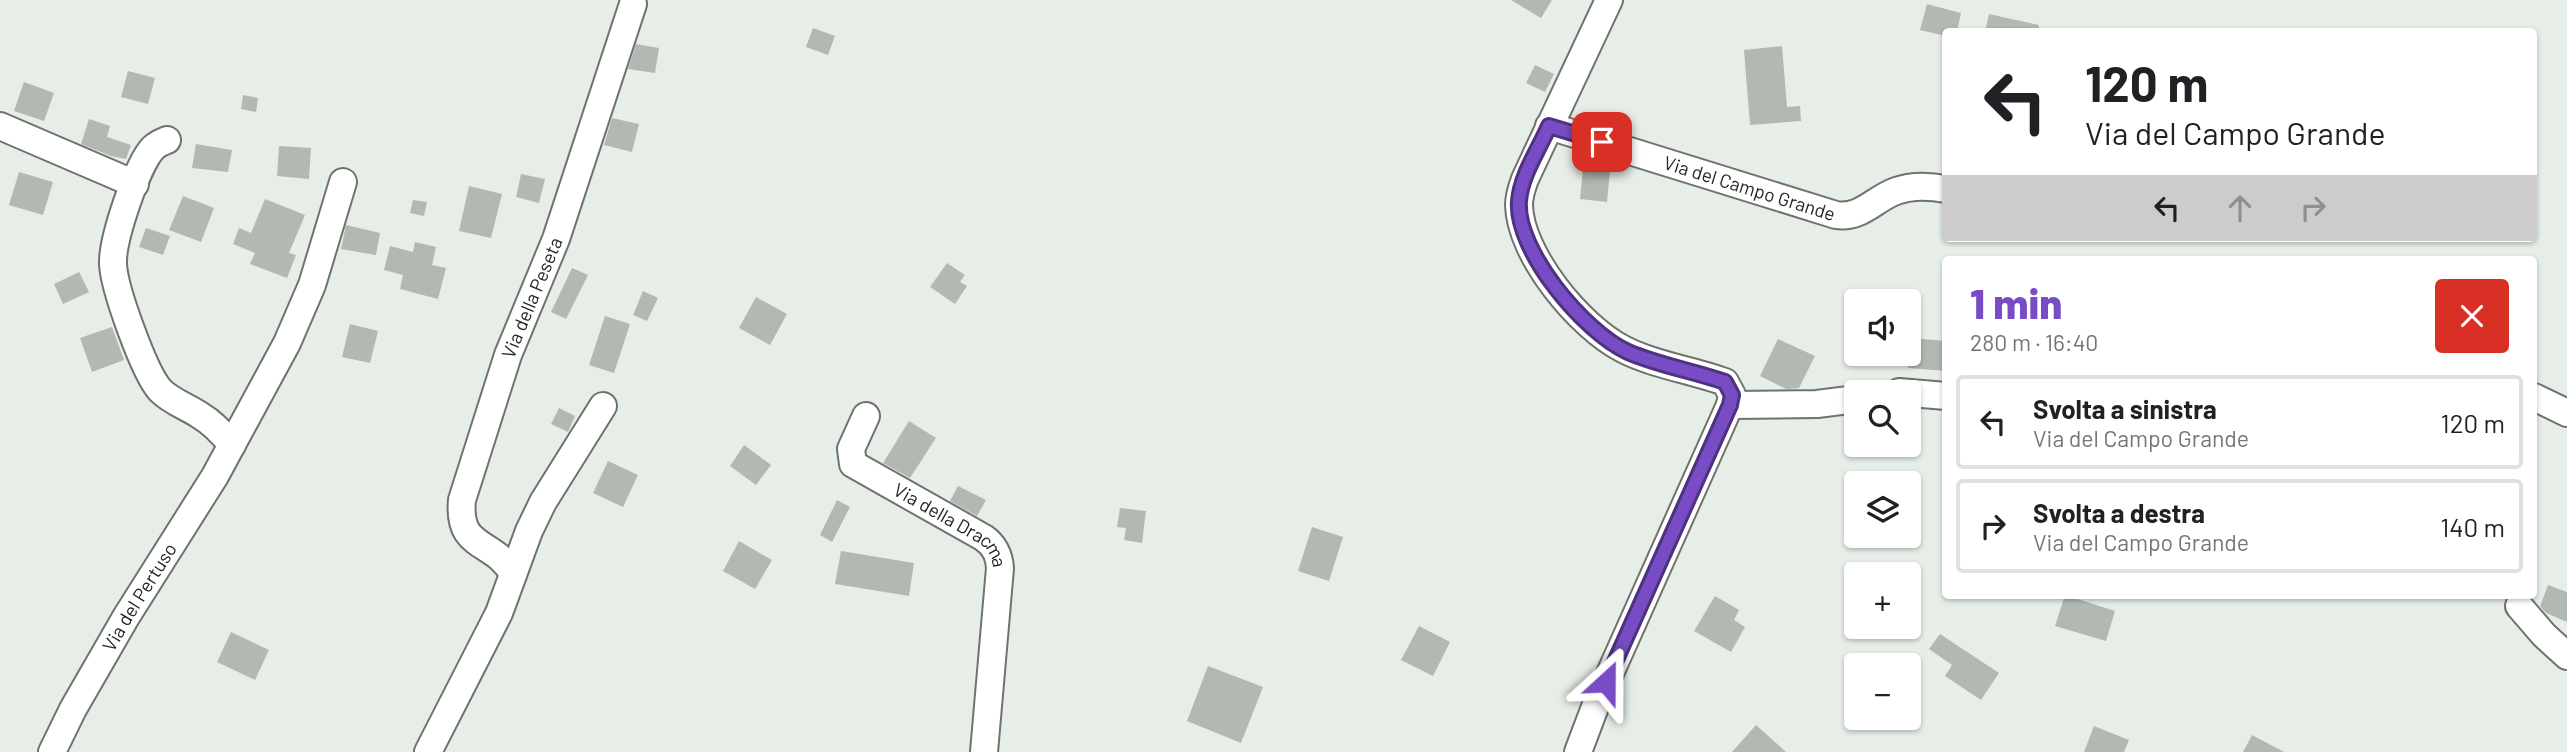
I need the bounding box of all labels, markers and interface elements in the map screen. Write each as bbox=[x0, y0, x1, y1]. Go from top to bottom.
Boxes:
text: 120 m bbox=[2085, 53, 2208, 112]
icon: left bbox=[1970, 56, 2061, 147]
pin bbox=[1572, 112, 1632, 172]
text: Via del Campo Grande bbox=[2085, 113, 2385, 151]
icon: arrive bbox=[1583, 123, 1621, 161]
street label: Via del Campo Grande bbox=[1661, 150, 1838, 225]
icon: left bbox=[2148, 189, 2186, 227]
icon: ahead bbox=[2221, 189, 2259, 227]
icon: right bbox=[2294, 189, 2332, 227]
street label: Via della Peseta bbox=[496, 233, 567, 361]
text: 1 min bbox=[1970, 277, 2062, 327]
button: close bbox=[2435, 279, 2509, 353]
map controls bbox=[1844, 289, 1921, 730]
button: sound bbox=[1844, 289, 1921, 366]
text: 280 m · 16:40 bbox=[1970, 328, 2098, 356]
button: search bbox=[1844, 380, 1921, 457]
text: Svolta a sinistra bbox=[2033, 393, 2217, 424]
icon: left bbox=[1974, 403, 2012, 441]
text: 120 m bbox=[2441, 407, 2505, 438]
text: Via del Campo Grande bbox=[2033, 424, 2249, 452]
button: layers bbox=[1844, 471, 1921, 548]
street label: Via della Dracma bbox=[890, 477, 1012, 569]
text: Svolta a destra bbox=[2033, 497, 2205, 528]
icon: right bbox=[1974, 507, 2012, 545]
text: 140 m bbox=[2440, 511, 2505, 542]
text: Via del Campo Grande bbox=[2033, 528, 2249, 556]
street label: Via del Pertuso bbox=[97, 538, 181, 655]
button: + bbox=[1844, 562, 1921, 639]
position arrow bbox=[1569, 645, 1643, 719]
button: − bbox=[1844, 653, 1921, 730]

